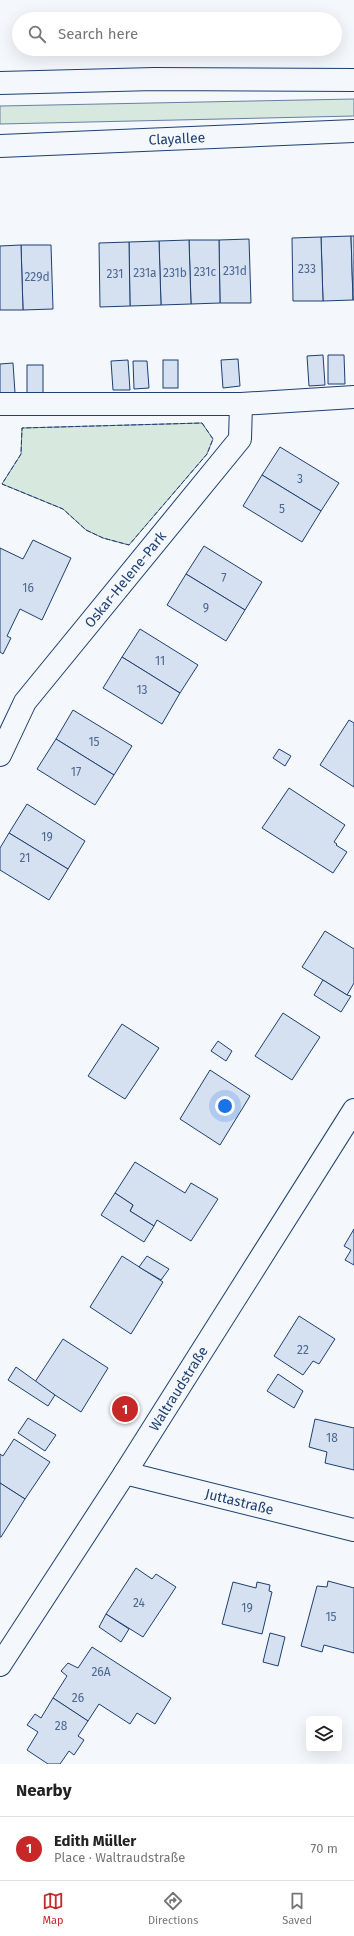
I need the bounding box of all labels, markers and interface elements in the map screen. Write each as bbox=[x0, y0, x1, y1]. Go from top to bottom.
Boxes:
search box bbox=[12, 12, 342, 56]
icon: search bbox=[26, 23, 48, 45]
text: Search here bbox=[58, 25, 138, 43]
street label: Clayallee bbox=[148, 129, 206, 149]
house number: 233 bbox=[298, 262, 316, 276]
house number: 231d bbox=[223, 264, 247, 278]
house number: 231c bbox=[194, 265, 217, 279]
house number: 231a bbox=[133, 266, 157, 280]
house number: 231b bbox=[163, 266, 187, 280]
house number: 231 bbox=[107, 267, 123, 281]
house number: 229d bbox=[24, 270, 50, 284]
house number: 3 bbox=[297, 472, 303, 486]
house number: 5 bbox=[279, 502, 285, 516]
street label: Oskar-Helene-Park bbox=[81, 527, 171, 631]
house number: 7 bbox=[221, 571, 227, 585]
house number: 16 bbox=[22, 581, 34, 595]
house number: 9 bbox=[203, 601, 209, 615]
house number: 11 bbox=[155, 654, 165, 668]
house number: 13 bbox=[136, 683, 148, 697]
house number: 15 bbox=[88, 735, 100, 749]
house number: 17 bbox=[71, 765, 81, 779]
house number: 19 bbox=[41, 830, 53, 844]
house number: 21 bbox=[20, 851, 30, 865]
your location bbox=[215, 1096, 235, 1116]
street label: Waltraudstraße bbox=[146, 1343, 212, 1434]
house number: 22 bbox=[297, 1343, 309, 1357]
pin: 1 bbox=[112, 1394, 138, 1424]
house number: 18 bbox=[326, 1431, 338, 1445]
street label: Juttastraße bbox=[203, 1485, 275, 1519]
house number: 24 bbox=[133, 1596, 146, 1610]
house number: 19 bbox=[241, 1601, 253, 1615]
house number: 15 bbox=[325, 1610, 337, 1624]
house number: 26A bbox=[91, 1665, 111, 1679]
house number: 26 bbox=[72, 1691, 84, 1705]
map controls bbox=[306, 1716, 342, 1752]
button: layers bbox=[306, 1716, 342, 1752]
house number: 28 bbox=[55, 1719, 68, 1733]
text: Nearby bbox=[16, 1780, 71, 1801]
text: Edith Müller bbox=[54, 1832, 136, 1850]
text: 1 bbox=[26, 1841, 32, 1856]
text: 70 m bbox=[311, 1841, 338, 1856]
text: Place · Waltraudstraße bbox=[54, 1850, 185, 1865]
tab: Map bbox=[42, 1890, 64, 1927]
tab: Directions bbox=[148, 1890, 198, 1927]
tab: Saved bbox=[282, 1890, 312, 1927]

